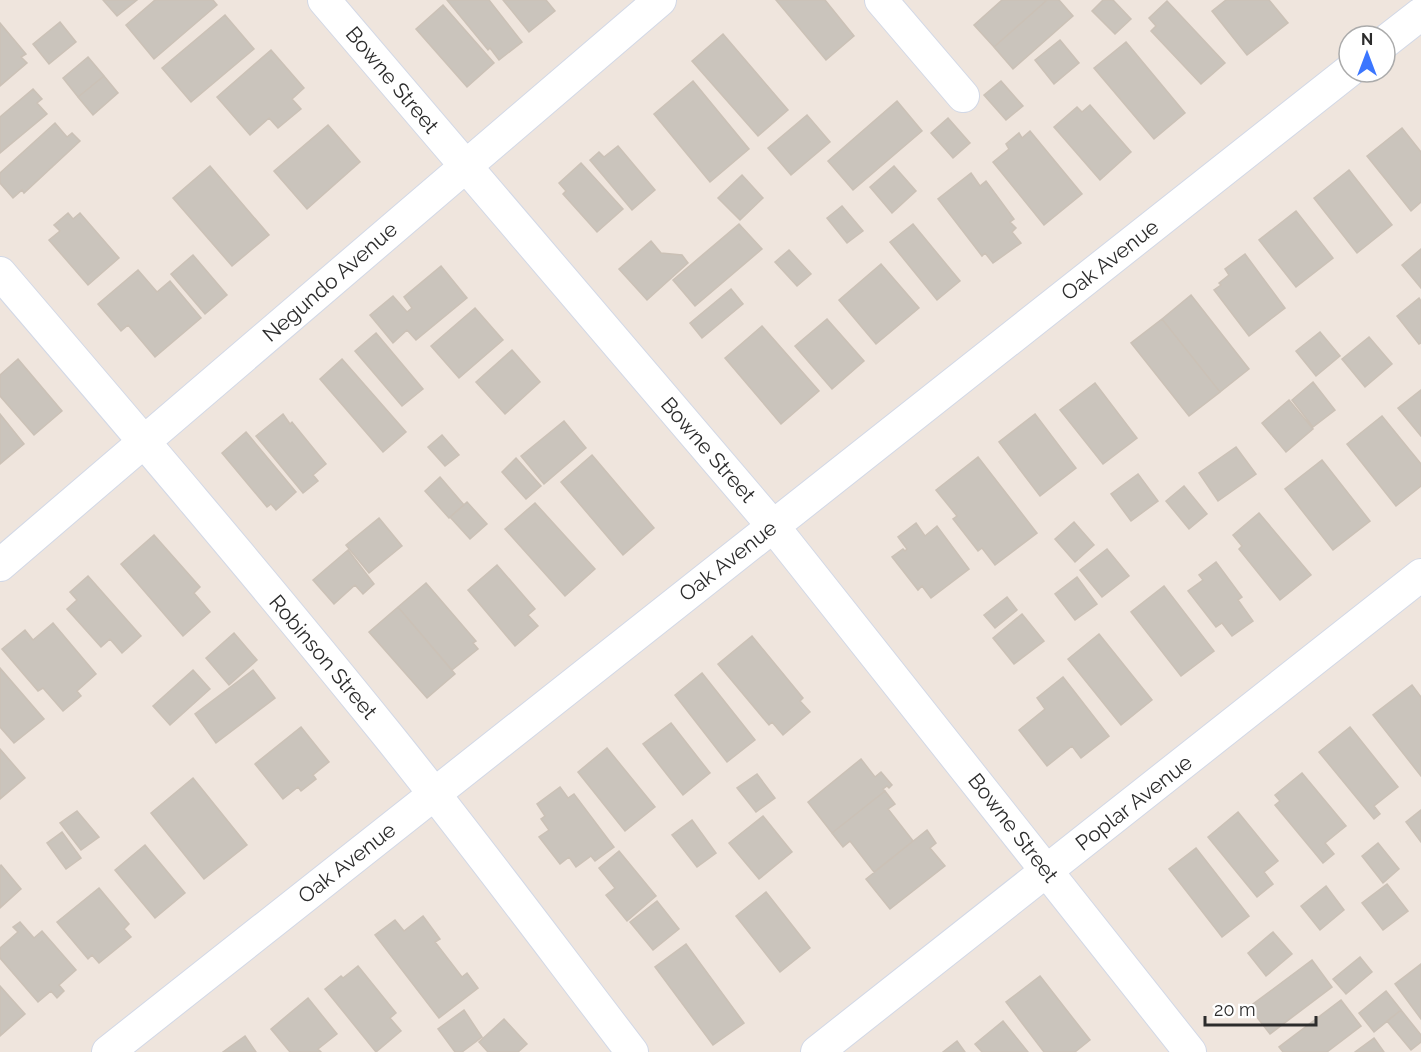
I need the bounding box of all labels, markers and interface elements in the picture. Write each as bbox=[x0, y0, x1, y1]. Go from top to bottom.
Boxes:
street label: Bowne Street bbox=[341, 21, 444, 138]
north arrow bbox=[1337, 24, 1397, 84]
text: N bbox=[1361, 30, 1373, 49]
street label: Oak Avenue bbox=[1056, 214, 1163, 305]
street label: Negundo Avenue bbox=[257, 216, 402, 347]
street label: Bowne Street bbox=[656, 392, 761, 507]
street label: Oak Avenue bbox=[674, 515, 781, 606]
street label: Robinson Street bbox=[264, 590, 382, 724]
street label: Poplar Avenue bbox=[1071, 749, 1197, 856]
street label: Bowne Street bbox=[963, 768, 1064, 887]
street label: Oak Avenue bbox=[293, 817, 400, 908]
scale bar bbox=[1205, 989, 1316, 1027]
text: 20 m bbox=[1214, 999, 1256, 1020]

